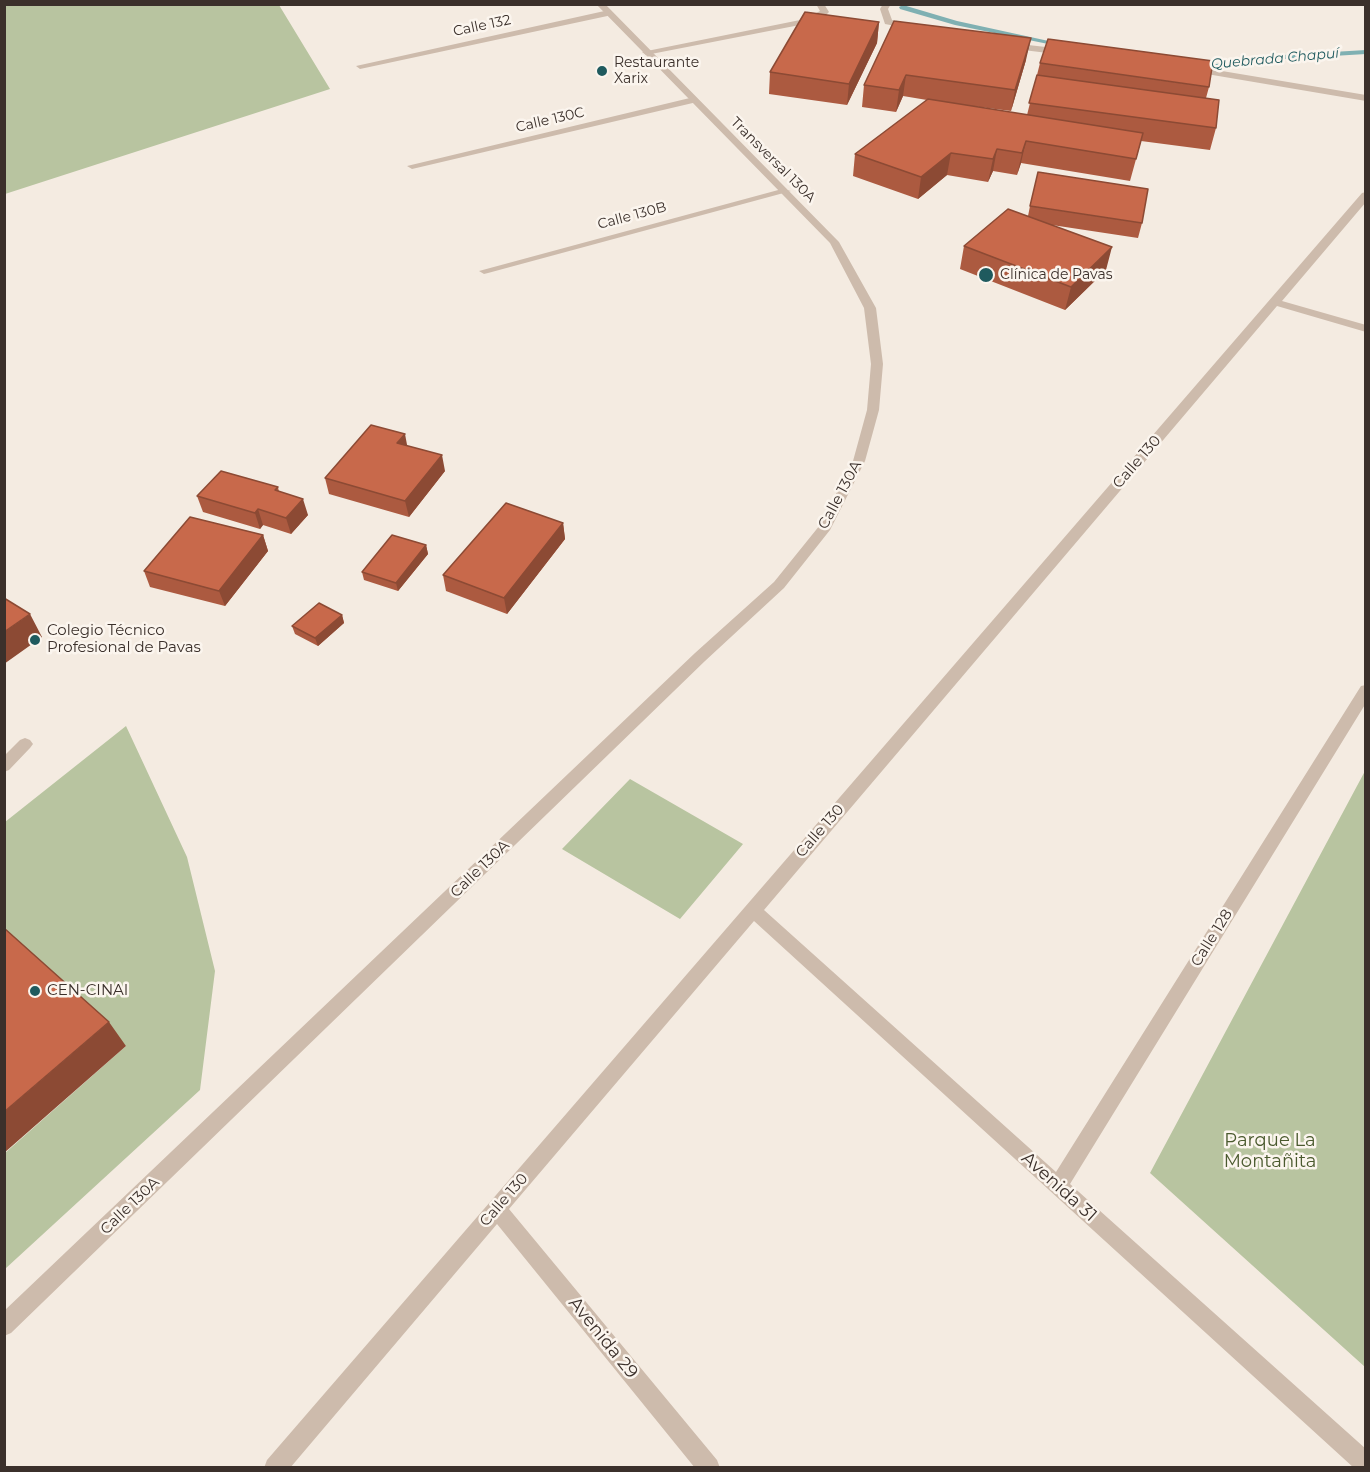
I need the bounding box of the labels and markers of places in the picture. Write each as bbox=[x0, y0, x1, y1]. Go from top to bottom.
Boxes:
place label: Restaurante Xarix bbox=[614, 55, 699, 88]
marker: Restaurante Xarix bbox=[595, 64, 609, 78]
marker: Clínica de Pavas bbox=[977, 266, 995, 284]
place label: Clínica de Pavas bbox=[1000, 267, 1112, 283]
place label: Colegio Técnico Profesional de Pavas bbox=[47, 622, 201, 657]
marker: Colegio Técnico Profesional de Pavas bbox=[28, 633, 42, 647]
place label: CEN-CINAI bbox=[47, 982, 128, 1000]
marker: CEN-CINAI bbox=[28, 984, 42, 998]

